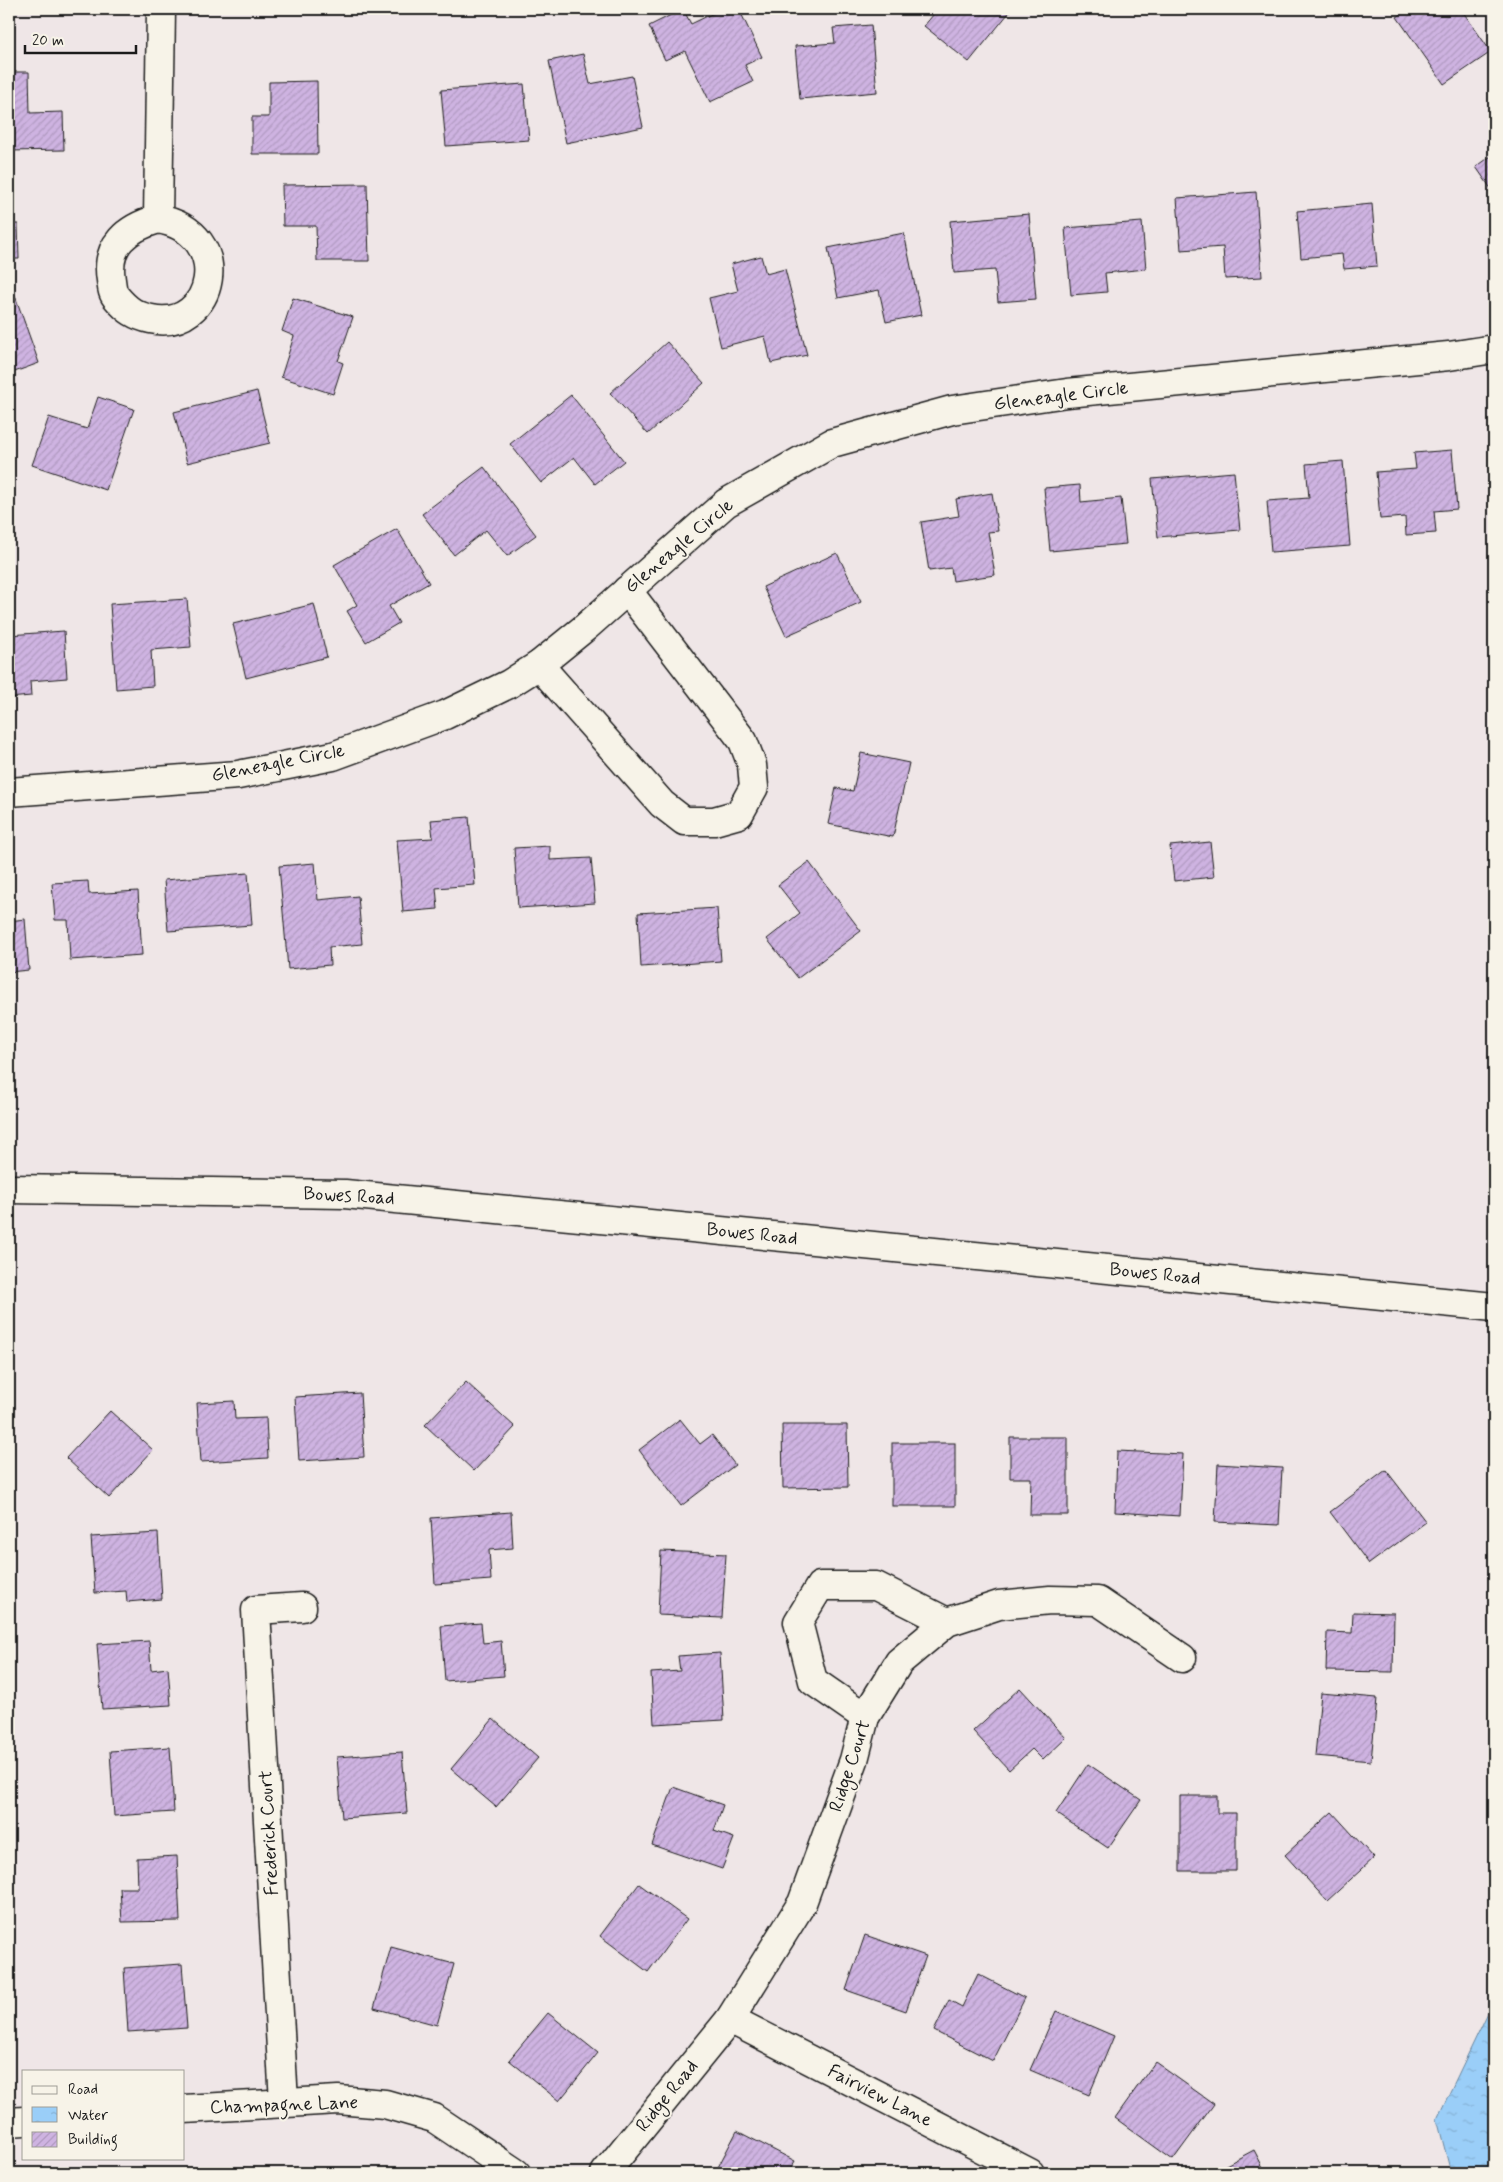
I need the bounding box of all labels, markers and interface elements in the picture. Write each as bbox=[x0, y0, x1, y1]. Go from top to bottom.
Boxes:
scale bar bbox=[25, 22, 136, 54]
text: 20 m bbox=[32, 31, 64, 51]
street label: Gleneagle Circle bbox=[992, 375, 1130, 418]
street label: Gleneagle Circle bbox=[619, 493, 740, 600]
street label: Gleneagle Circle bbox=[209, 738, 347, 789]
street label: Bowes Road bbox=[303, 1181, 395, 1211]
street label: Bowes Road bbox=[705, 1217, 799, 1251]
street label: Bowes Road bbox=[1108, 1257, 1202, 1291]
street label: Ridge Court bbox=[823, 1717, 879, 1816]
street label: Frederick Court bbox=[253, 1770, 285, 1896]
street label: Ridge Road bbox=[630, 2055, 705, 2139]
street label: Fairview Lane bbox=[823, 2059, 937, 2133]
legend bbox=[22, 2070, 185, 2160]
text: Road bbox=[68, 2080, 98, 2100]
street label: Champagne Lane bbox=[209, 2090, 359, 2123]
text: Water bbox=[68, 2106, 108, 2126]
text: Building bbox=[68, 2130, 118, 2151]

